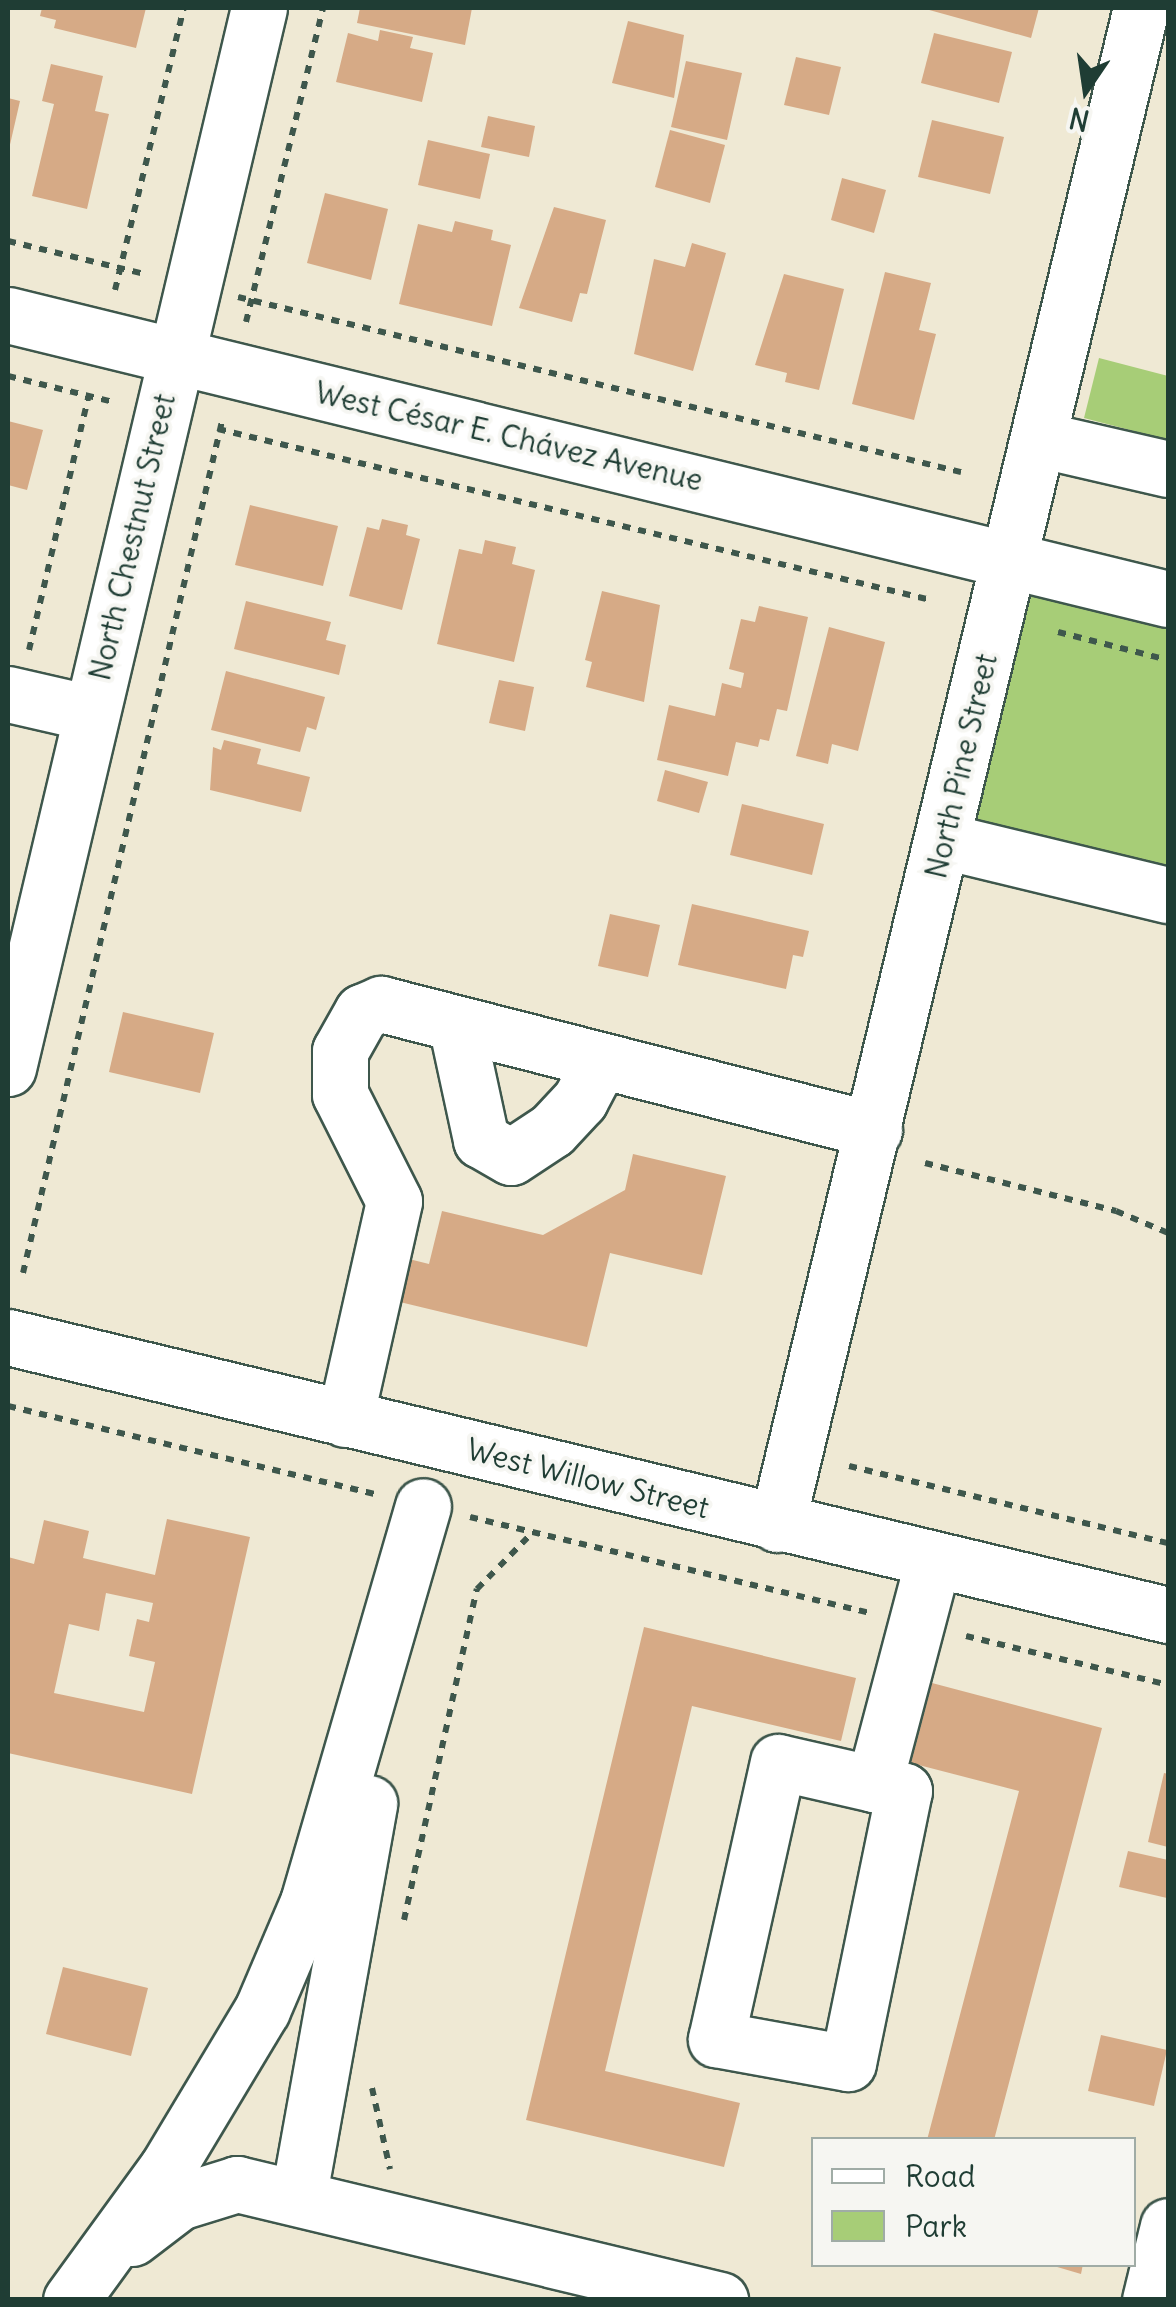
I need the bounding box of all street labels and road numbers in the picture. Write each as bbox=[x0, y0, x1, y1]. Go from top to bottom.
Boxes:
street label: West César E. Chávez Avenue bbox=[312, 374, 706, 498]
street label: North Chestnut Street bbox=[81, 390, 183, 684]
street label: North Pine Street bbox=[918, 650, 1004, 882]
street label: West Willow Street bbox=[463, 1430, 713, 1526]

